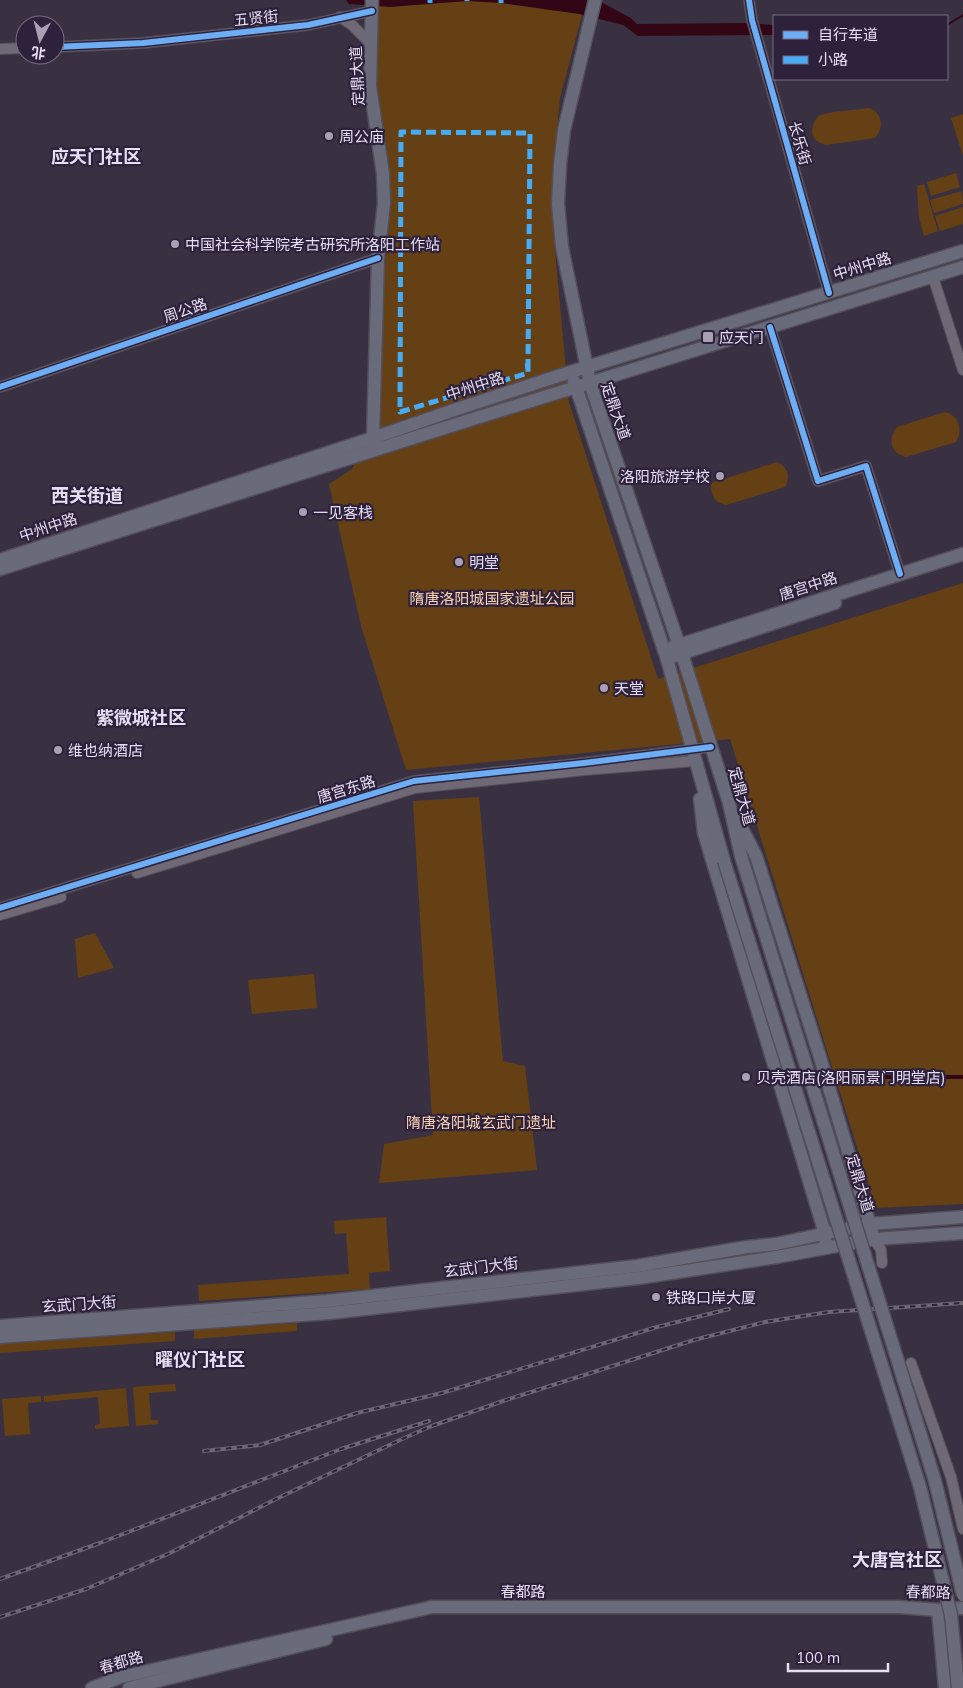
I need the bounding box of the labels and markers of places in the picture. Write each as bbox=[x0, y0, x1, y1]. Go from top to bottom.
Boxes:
place label: 周公庙 bbox=[339, 127, 384, 146]
marker: 周公庙 bbox=[323, 130, 335, 142]
place label: 中国社会科学院考古研究所洛阳工作站 bbox=[185, 235, 440, 254]
marker: 中国社会科学院考古研究所洛阳工作站 bbox=[169, 238, 181, 250]
place label: 应天门 bbox=[719, 328, 764, 347]
marker: 应天门 bbox=[701, 330, 715, 344]
place label: 洛阳旅游学校 bbox=[620, 467, 710, 486]
marker: 洛阳旅游学校 bbox=[714, 470, 726, 482]
place label: 一见客栈 bbox=[313, 503, 373, 522]
marker: 一见客栈 bbox=[297, 506, 309, 518]
place label: 明堂 bbox=[469, 553, 499, 572]
marker: 明堂 bbox=[453, 556, 465, 568]
place label: 天堂 bbox=[614, 679, 644, 698]
marker: 天堂 bbox=[598, 682, 610, 694]
place label: 维也纳酒店 bbox=[68, 741, 143, 760]
marker: 维也纳酒店 bbox=[52, 744, 64, 756]
place label: 贝壳酒店(洛阳丽景门明堂店) bbox=[756, 1068, 946, 1087]
marker: 贝壳酒店(洛阳丽景门明堂店) bbox=[740, 1071, 752, 1083]
place label: 铁路口岸大厦 bbox=[666, 1288, 756, 1307]
marker: 铁路口岸大厦 bbox=[650, 1291, 662, 1303]

